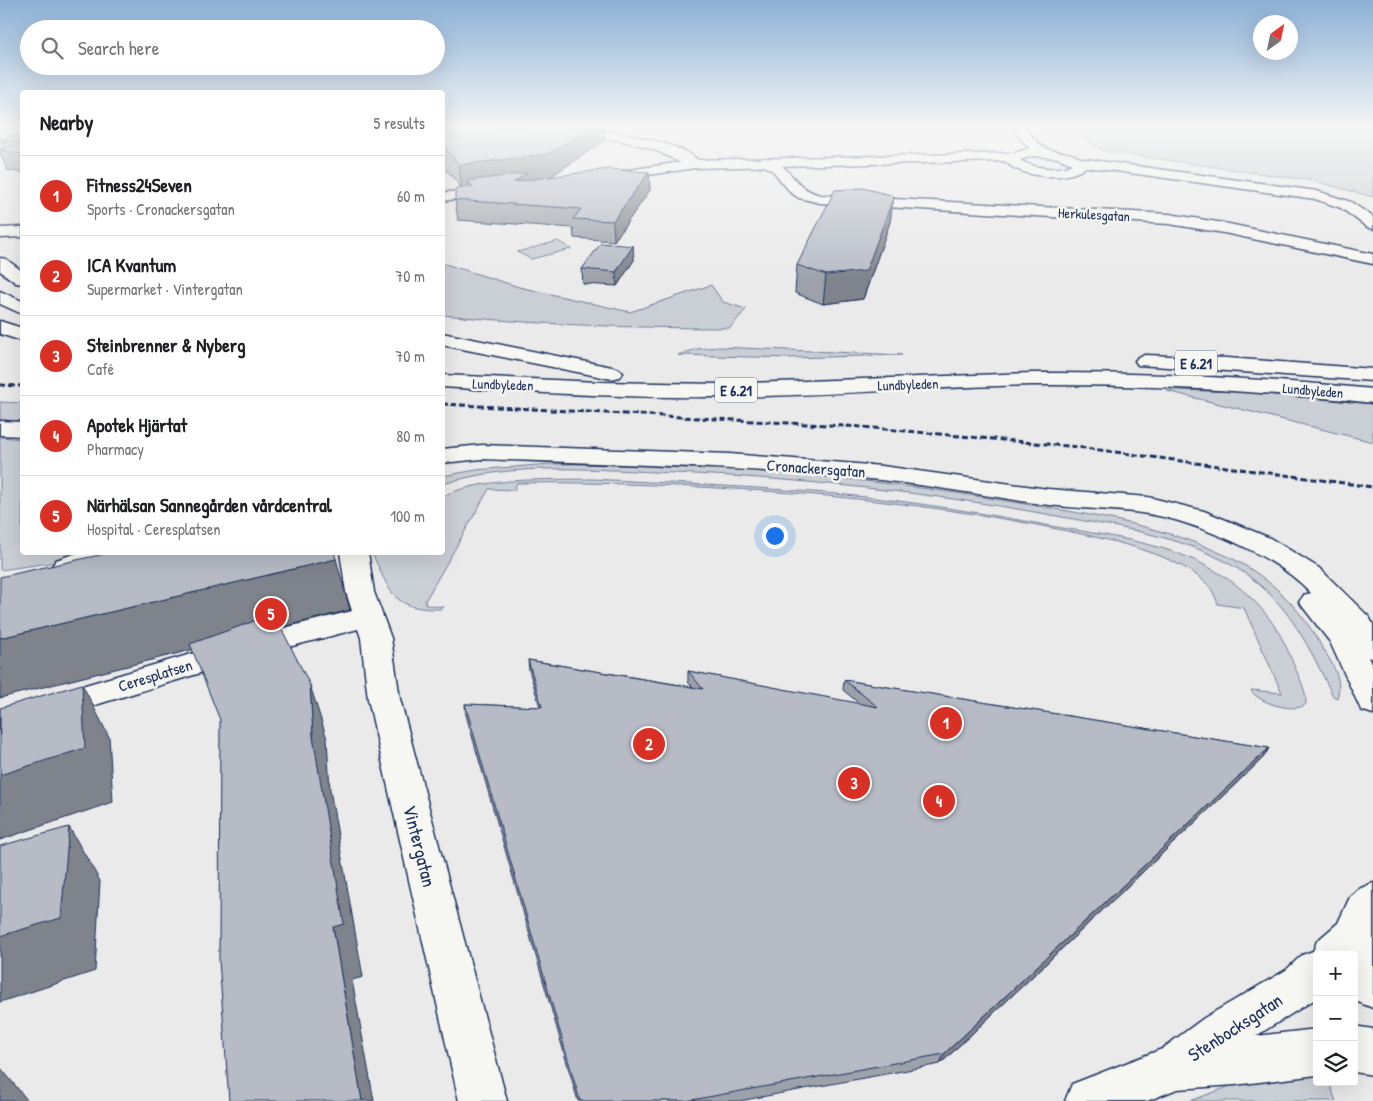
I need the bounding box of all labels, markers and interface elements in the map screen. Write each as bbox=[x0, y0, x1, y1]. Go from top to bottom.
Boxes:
north arrow bbox=[1253, 15, 1298, 60]
search box bbox=[20, 20, 445, 75]
icon: search bbox=[38, 34, 66, 62]
text: Search here bbox=[78, 35, 159, 61]
text: Nearby bbox=[40, 108, 93, 137]
text: 5 results bbox=[374, 112, 425, 134]
text: Fitness24Seven bbox=[87, 172, 192, 198]
text: 1 bbox=[53, 185, 59, 207]
text: 60 m bbox=[397, 185, 425, 207]
text: Sports · Cronackersgatan bbox=[87, 198, 235, 220]
street label: Herkulesgatan bbox=[1058, 203, 1130, 226]
text: ICA Kvantum bbox=[87, 252, 176, 278]
text: 2 bbox=[52, 265, 60, 287]
text: 70 m bbox=[395, 265, 425, 287]
text: Supermarket · Vintergatan bbox=[87, 278, 243, 300]
text: Steinbrenner & Nyberg bbox=[87, 332, 246, 358]
text: 3 bbox=[52, 345, 60, 367]
text: 70 m bbox=[395, 345, 425, 367]
road number: E 6.21 bbox=[1175, 350, 1217, 376]
text: Café bbox=[87, 358, 114, 380]
street label: Lundbyleden bbox=[472, 373, 534, 396]
street label: Lundbyleden bbox=[877, 373, 939, 396]
road number: E 6.21 bbox=[715, 378, 757, 402]
street label: Lundbyleden bbox=[1282, 378, 1344, 403]
text: Apotek Hjärtat bbox=[87, 412, 187, 438]
text: 4 bbox=[53, 425, 59, 447]
text: 80 m bbox=[396, 425, 425, 447]
text: Pharmacy bbox=[87, 438, 144, 460]
street label: Cronackersgatan bbox=[766, 454, 866, 482]
text: Närhälsan Sannegården vårdcentral bbox=[87, 492, 332, 518]
text: 5 bbox=[53, 505, 59, 527]
text: 100 m bbox=[390, 505, 425, 527]
text: Hospital · Ceresplatsen bbox=[87, 518, 221, 540]
your location bbox=[762, 523, 788, 549]
pin: 5 bbox=[255, 595, 287, 633]
street label: Ceresplatsen bbox=[115, 653, 195, 697]
pin: 1 bbox=[930, 704, 962, 742]
pin: 2 bbox=[633, 725, 665, 763]
pin: 3 bbox=[838, 764, 870, 802]
pin: 4 bbox=[923, 782, 955, 820]
street label: Vintergatan bbox=[397, 802, 443, 890]
map controls bbox=[1313, 951, 1358, 1086]
button: + bbox=[1313, 951, 1358, 996]
street label: Stenbocksgatan bbox=[1183, 987, 1287, 1067]
button: − bbox=[1313, 996, 1358, 1041]
button: layers bbox=[1313, 1041, 1358, 1086]

